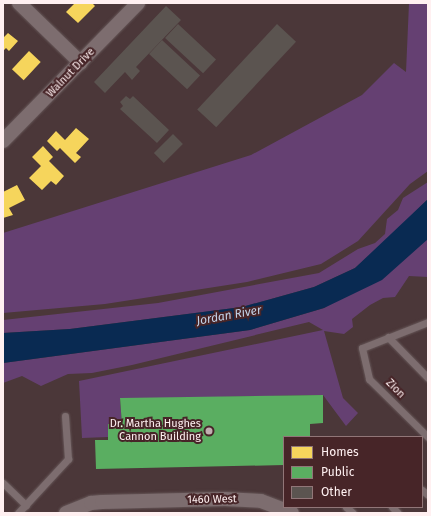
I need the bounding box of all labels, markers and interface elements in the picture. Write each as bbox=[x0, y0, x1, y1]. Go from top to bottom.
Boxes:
street label: Walnut Drive bbox=[44, 46, 98, 100]
water label: Jordan River bbox=[195, 303, 263, 329]
street label: Zion bbox=[383, 377, 407, 401]
place label: Dr. Martha Hughes Cannon Building bbox=[110, 418, 201, 444]
marker: Dr. Martha Hughes Cannon Building bbox=[204, 426, 214, 436]
legend bbox=[283, 436, 423, 508]
text: Homes bbox=[321, 445, 359, 459]
text: Public bbox=[321, 465, 354, 479]
text: Other bbox=[321, 485, 352, 499]
street label: 1460 West bbox=[187, 493, 237, 507]

